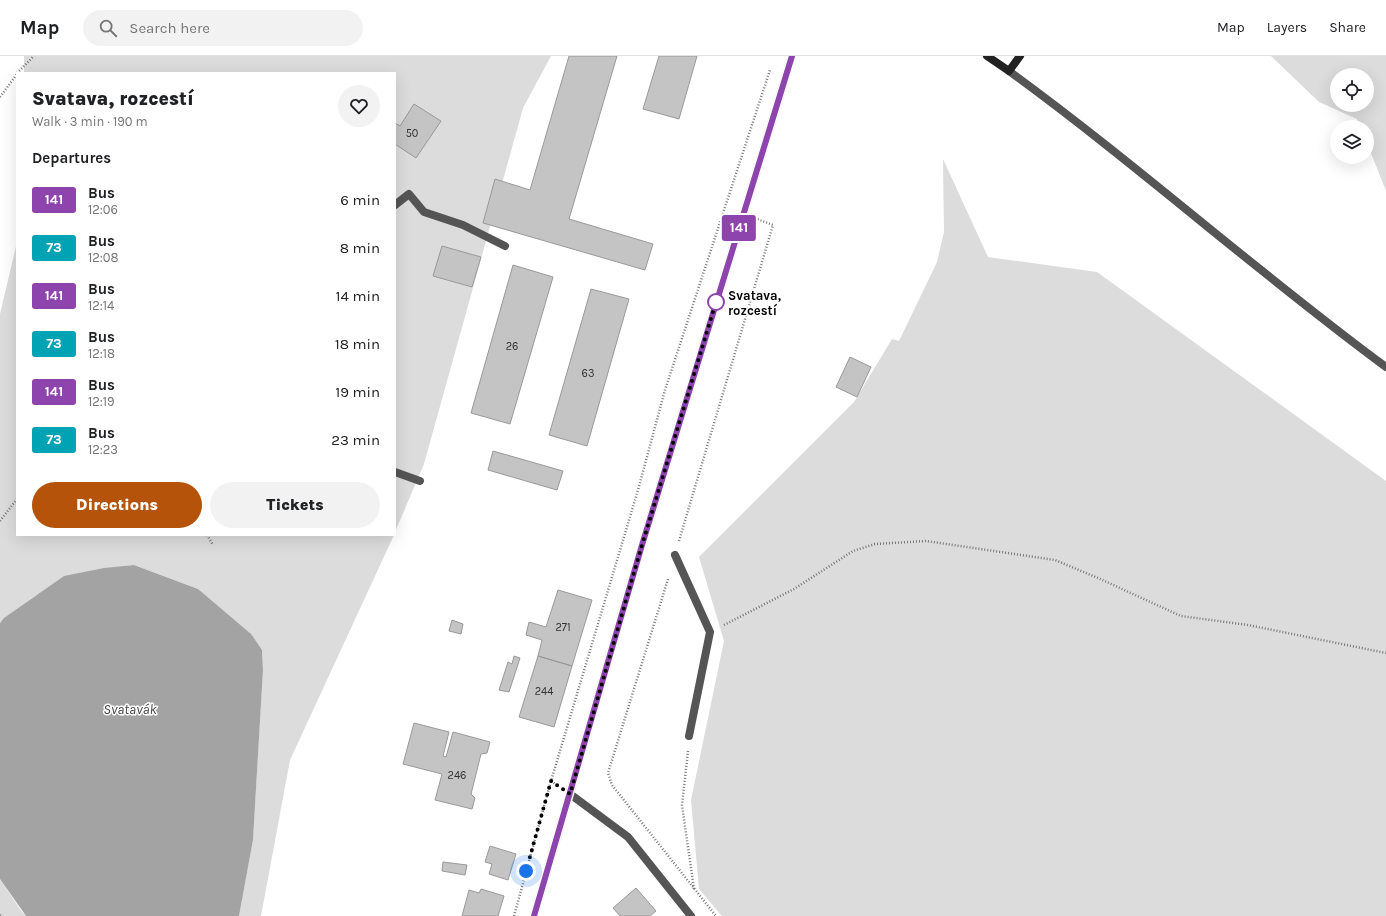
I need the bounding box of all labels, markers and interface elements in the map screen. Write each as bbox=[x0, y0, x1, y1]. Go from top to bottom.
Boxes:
search box bbox=[83, 10, 363, 46]
text: Map bbox=[20, 17, 59, 39]
icon: search bbox=[97, 17, 119, 39]
text: Search here bbox=[129, 19, 210, 37]
text: Map bbox=[1217, 19, 1245, 36]
text: Layers bbox=[1267, 19, 1307, 36]
text: Share bbox=[1329, 19, 1366, 36]
map controls bbox=[1330, 68, 1374, 164]
button: locate bbox=[1330, 68, 1374, 112]
button: heart bbox=[338, 85, 380, 127]
text: Svatava, rozcestí bbox=[32, 88, 194, 110]
text: Walk · 3 min · 190 m bbox=[32, 114, 148, 129]
button: layers bbox=[1330, 120, 1374, 164]
house number: 50 bbox=[406, 127, 418, 140]
text: Departures bbox=[32, 149, 111, 167]
text: Bus bbox=[88, 184, 115, 202]
text: 141 bbox=[45, 191, 63, 208]
text: 6 min bbox=[340, 191, 380, 209]
text: 12:06 bbox=[88, 202, 118, 217]
line badge: 141 bbox=[716, 215, 762, 241]
text: 141 bbox=[730, 219, 748, 236]
text: Bus bbox=[88, 232, 115, 250]
text: 73 bbox=[46, 239, 62, 256]
text: 8 min bbox=[340, 239, 380, 257]
text: 12:08 bbox=[88, 250, 119, 265]
text: Bus bbox=[88, 280, 115, 298]
text: 141 bbox=[45, 287, 63, 304]
text: 14 min bbox=[336, 287, 380, 305]
place label: Svatava, rozcestí bbox=[728, 288, 781, 318]
marker: Svatava, rozcestí bbox=[707, 293, 725, 311]
text: 12:14 bbox=[88, 298, 114, 313]
text: Bus bbox=[88, 328, 115, 346]
text: 73 bbox=[46, 335, 62, 352]
text: 18 min bbox=[335, 335, 380, 353]
house number: 26 bbox=[506, 340, 518, 353]
text: 12:18 bbox=[88, 346, 115, 361]
house number: 63 bbox=[582, 367, 594, 380]
text: Bus bbox=[88, 376, 115, 394]
text: 141 bbox=[45, 383, 63, 400]
text: 19 min bbox=[335, 383, 380, 401]
text: 12:19 bbox=[88, 394, 115, 409]
text: Bus bbox=[88, 424, 115, 442]
text: 73 bbox=[46, 431, 62, 448]
text: 23 min bbox=[331, 431, 380, 449]
text: 12:23 bbox=[88, 442, 118, 457]
button: Directions bbox=[32, 482, 202, 528]
button: Tickets bbox=[210, 482, 380, 528]
house number: 271 bbox=[555, 621, 571, 634]
house number: 244 bbox=[535, 685, 553, 698]
water label: Svatavák bbox=[103, 701, 158, 718]
house number: 246 bbox=[448, 769, 466, 782]
your location bbox=[516, 861, 536, 881]

